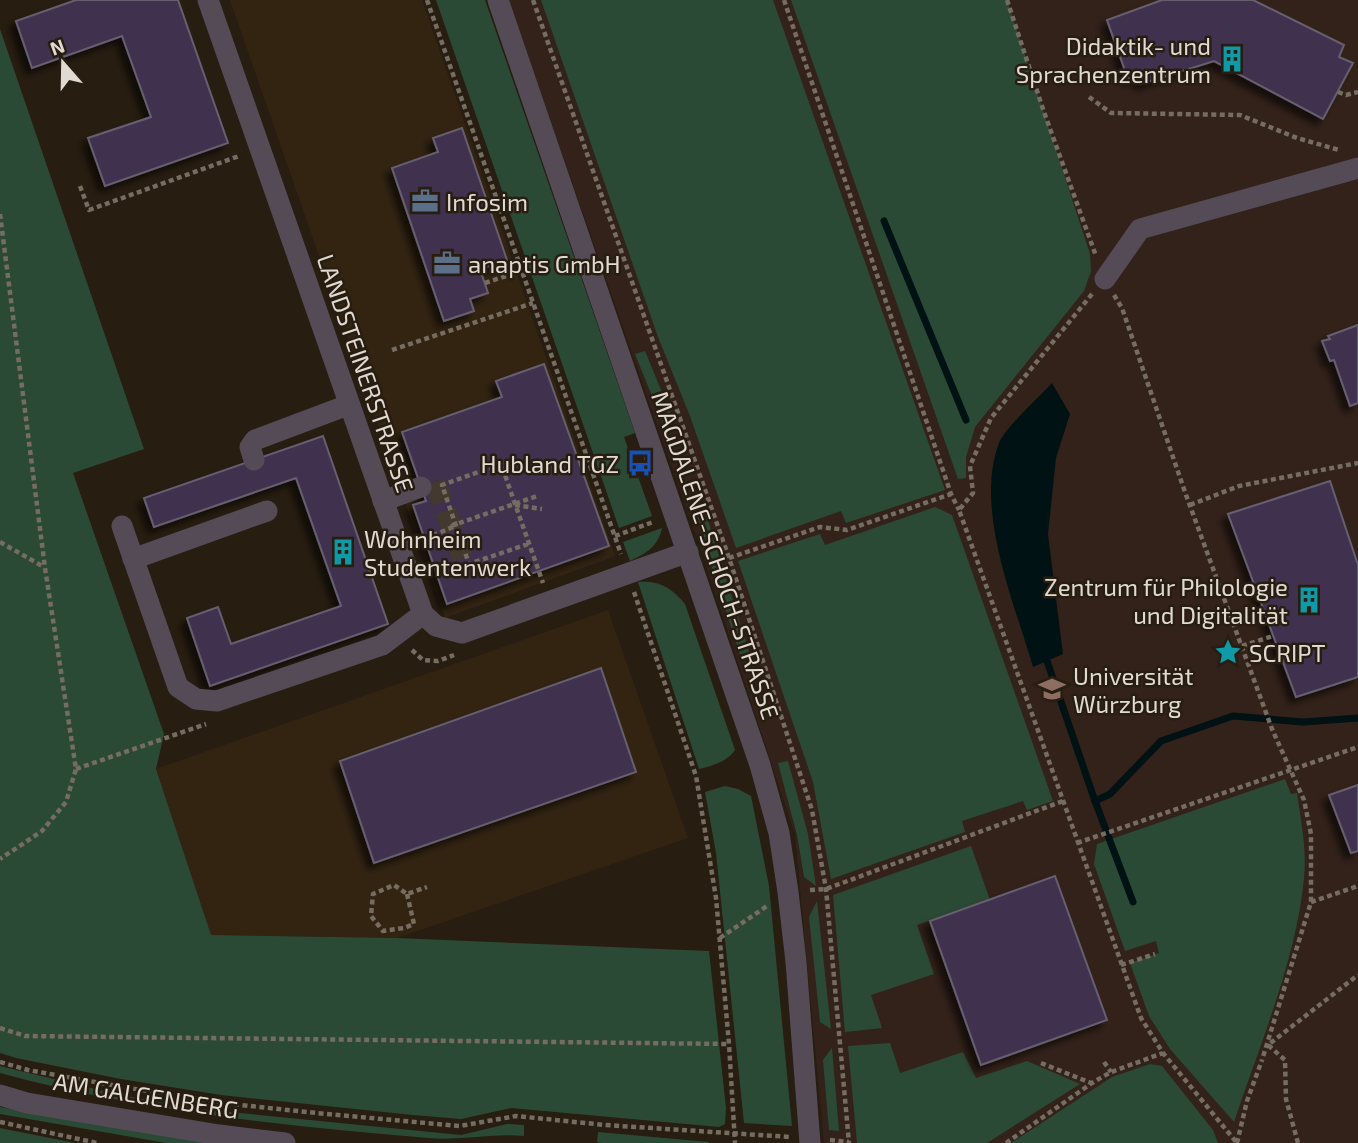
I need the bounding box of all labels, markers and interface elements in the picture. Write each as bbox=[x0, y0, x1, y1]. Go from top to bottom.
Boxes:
north arrow bbox=[28, 28, 98, 98]
place label: Didaktik- und Sprachenzentrum bbox=[1016, 31, 1211, 88]
text: N bbox=[47, 33, 67, 60]
building icon: Didaktik- und Sprachenzentrum bbox=[1217, 44, 1247, 74]
office icon: Infosim bbox=[410, 186, 440, 216]
place label: Infosim bbox=[446, 187, 528, 216]
office icon: anaptis GmbH bbox=[432, 248, 462, 278]
place label: anaptis GmbH bbox=[468, 249, 621, 278]
street label: LANDSTEINERSTRASSE bbox=[312, 250, 420, 496]
street label: MAGDALENE-SCHOCH-STRASSE bbox=[646, 387, 786, 723]
bus stop icon: Hubland TGZ bbox=[625, 448, 655, 478]
place label: Hubland TGZ bbox=[481, 449, 619, 478]
place label: Wohnheim Studentenwerk bbox=[364, 524, 531, 581]
building icon: Wohnheim Studentenwerk bbox=[328, 537, 358, 567]
place label: Zentrum für Philologie und Digitalität bbox=[1044, 572, 1288, 629]
building icon: Zentrum für Philologie und Digitalität bbox=[1294, 585, 1324, 615]
place icon: SCRIPT bbox=[1213, 637, 1243, 667]
place label: SCRIPT bbox=[1249, 638, 1325, 667]
place label: Universität Würzburg bbox=[1073, 661, 1194, 718]
school or university icon: Universität Würzburg bbox=[1037, 674, 1067, 704]
street label: AM GALGENBERG bbox=[51, 1066, 241, 1124]

